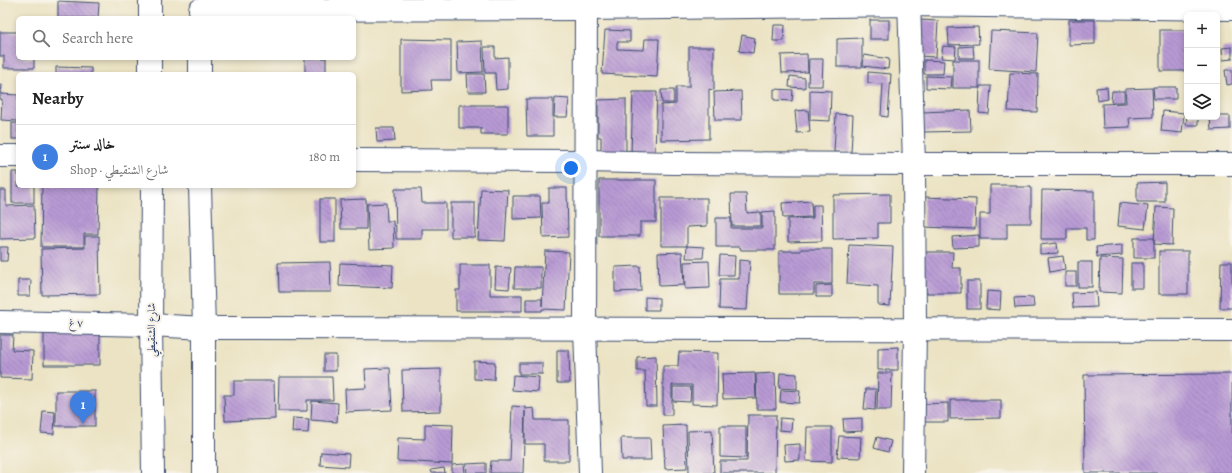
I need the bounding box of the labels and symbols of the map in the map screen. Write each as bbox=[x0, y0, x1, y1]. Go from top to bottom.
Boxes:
your location bbox=[561, 158, 581, 178]
street label: شارع الشنقيطي bbox=[144, 303, 162, 357]
street label: ٧ غ bbox=[69, 315, 83, 333]
pin: 1 bbox=[70, 391, 96, 424]

